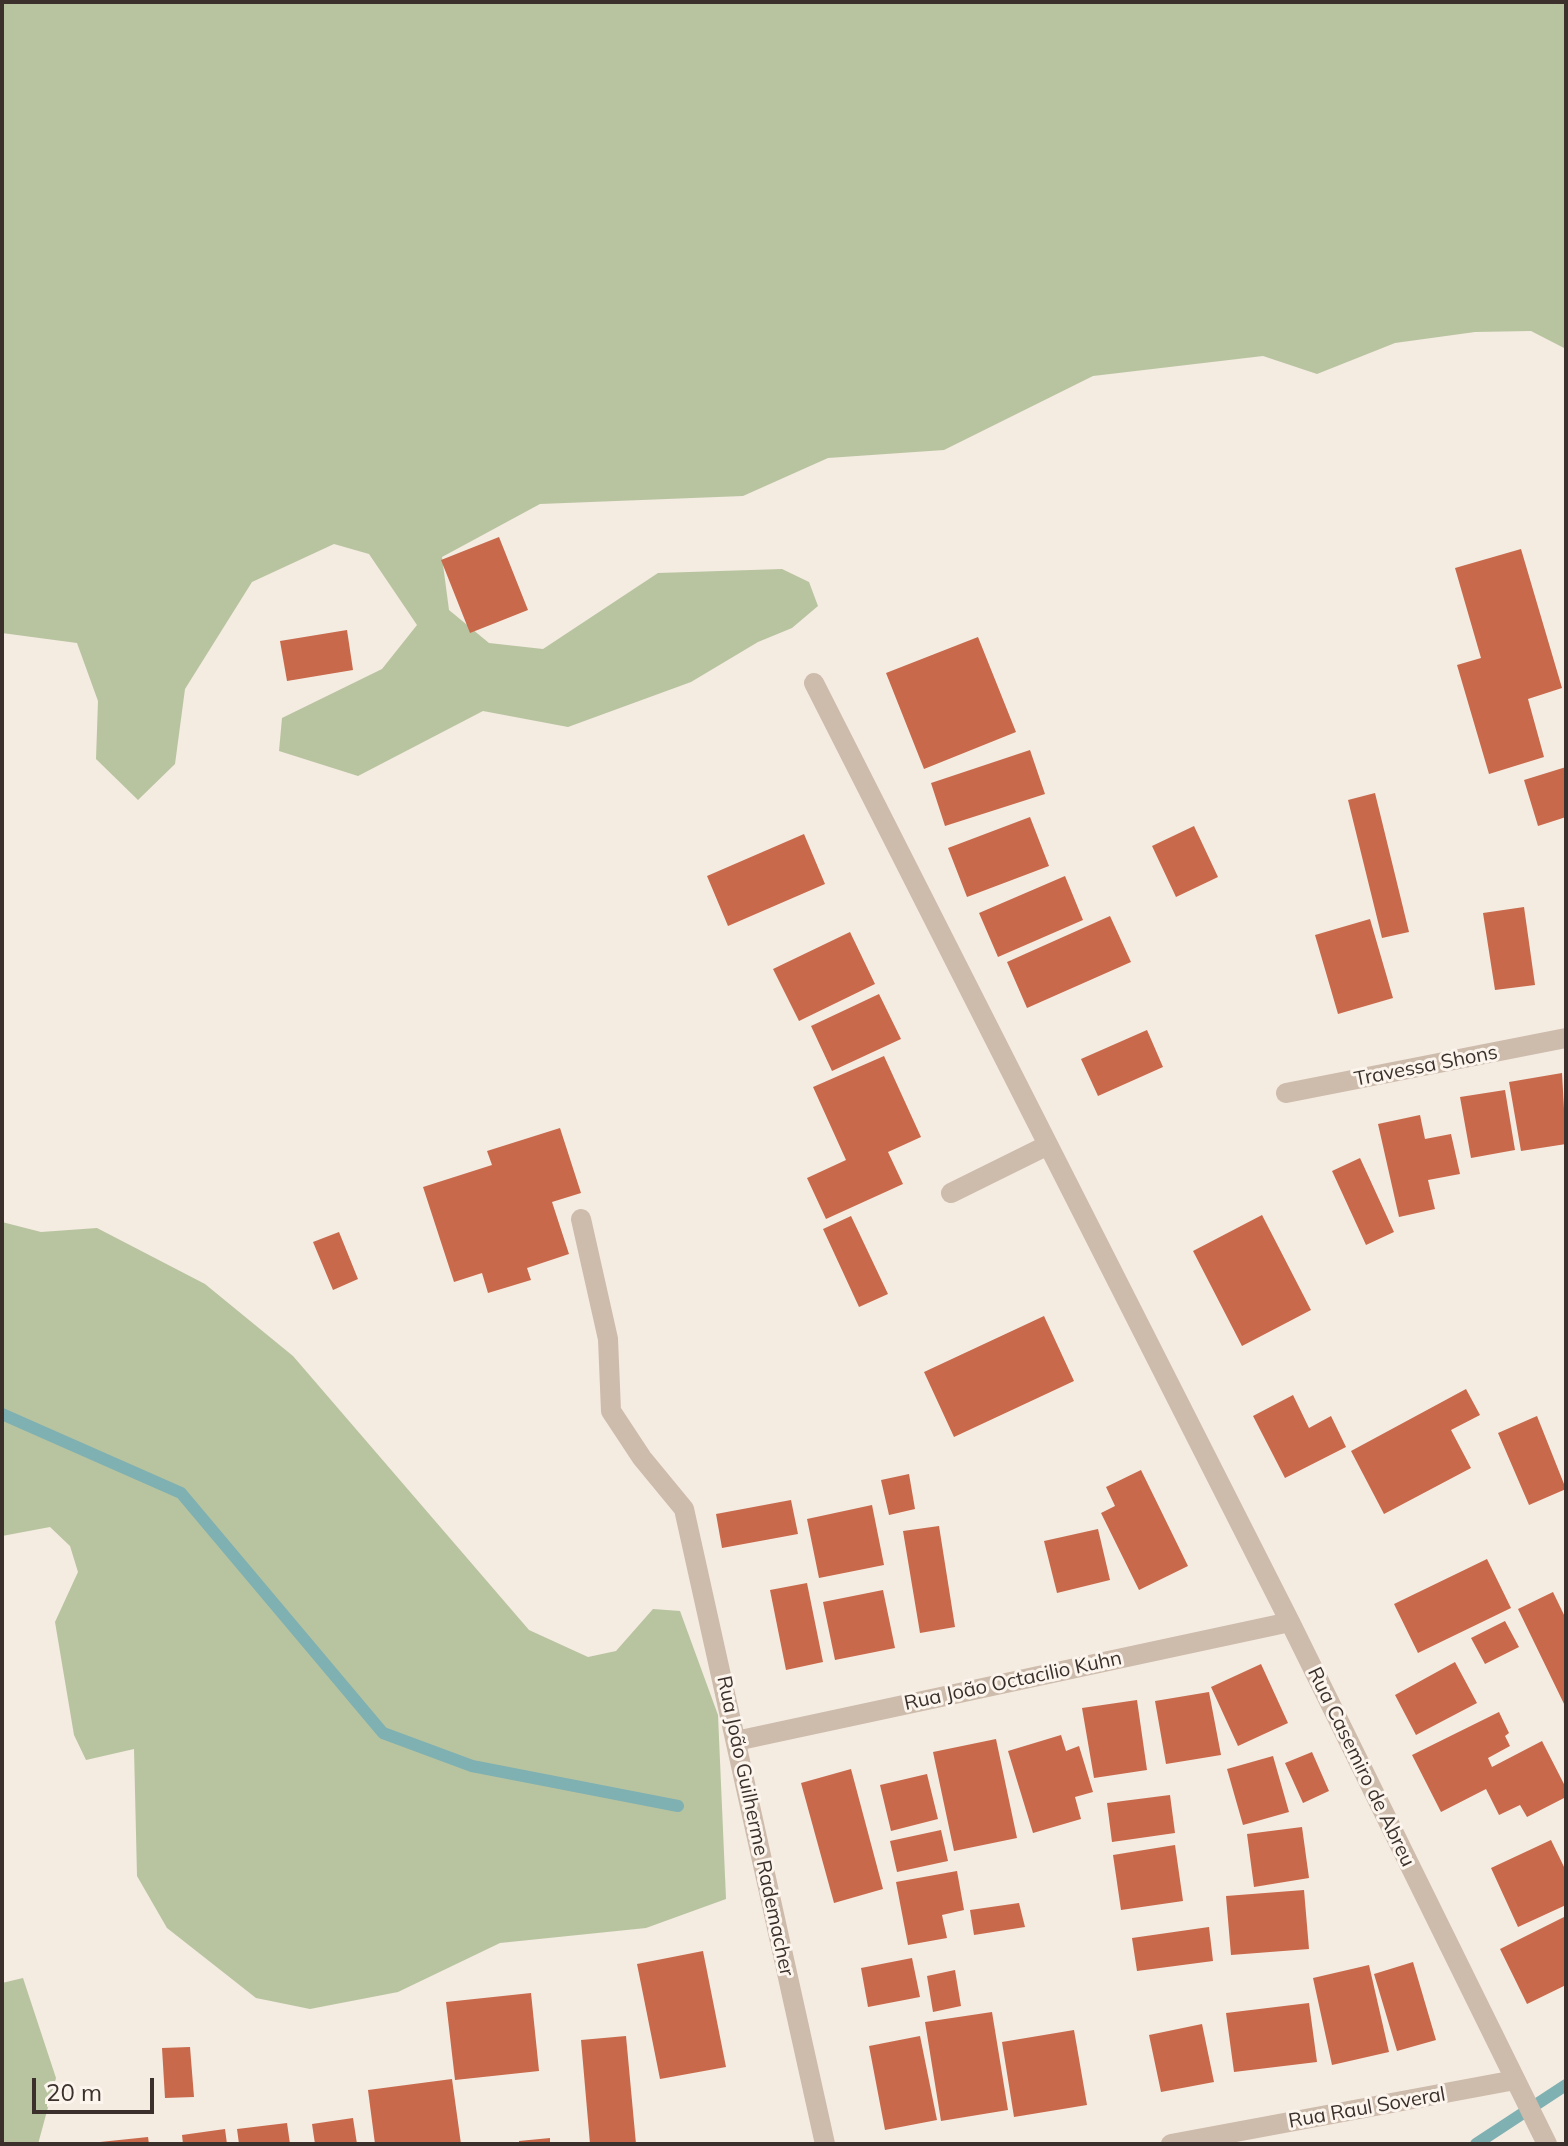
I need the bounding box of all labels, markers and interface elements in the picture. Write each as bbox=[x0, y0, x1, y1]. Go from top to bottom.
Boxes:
street label: Travessa Shons bbox=[1352, 1040, 1500, 1092]
street label: Rua João Octacilio Kuhn bbox=[902, 1646, 1124, 1716]
street label: Rua Casemiro de Abreu bbox=[1302, 1663, 1420, 1871]
street label: Rua João Guilherme Rademacher bbox=[711, 1674, 799, 1978]
scale bar bbox=[36, 2062, 158, 2112]
text: 20 m bbox=[46, 2077, 102, 2107]
street label: Rua Raul Soveral bbox=[1287, 2082, 1447, 2134]

